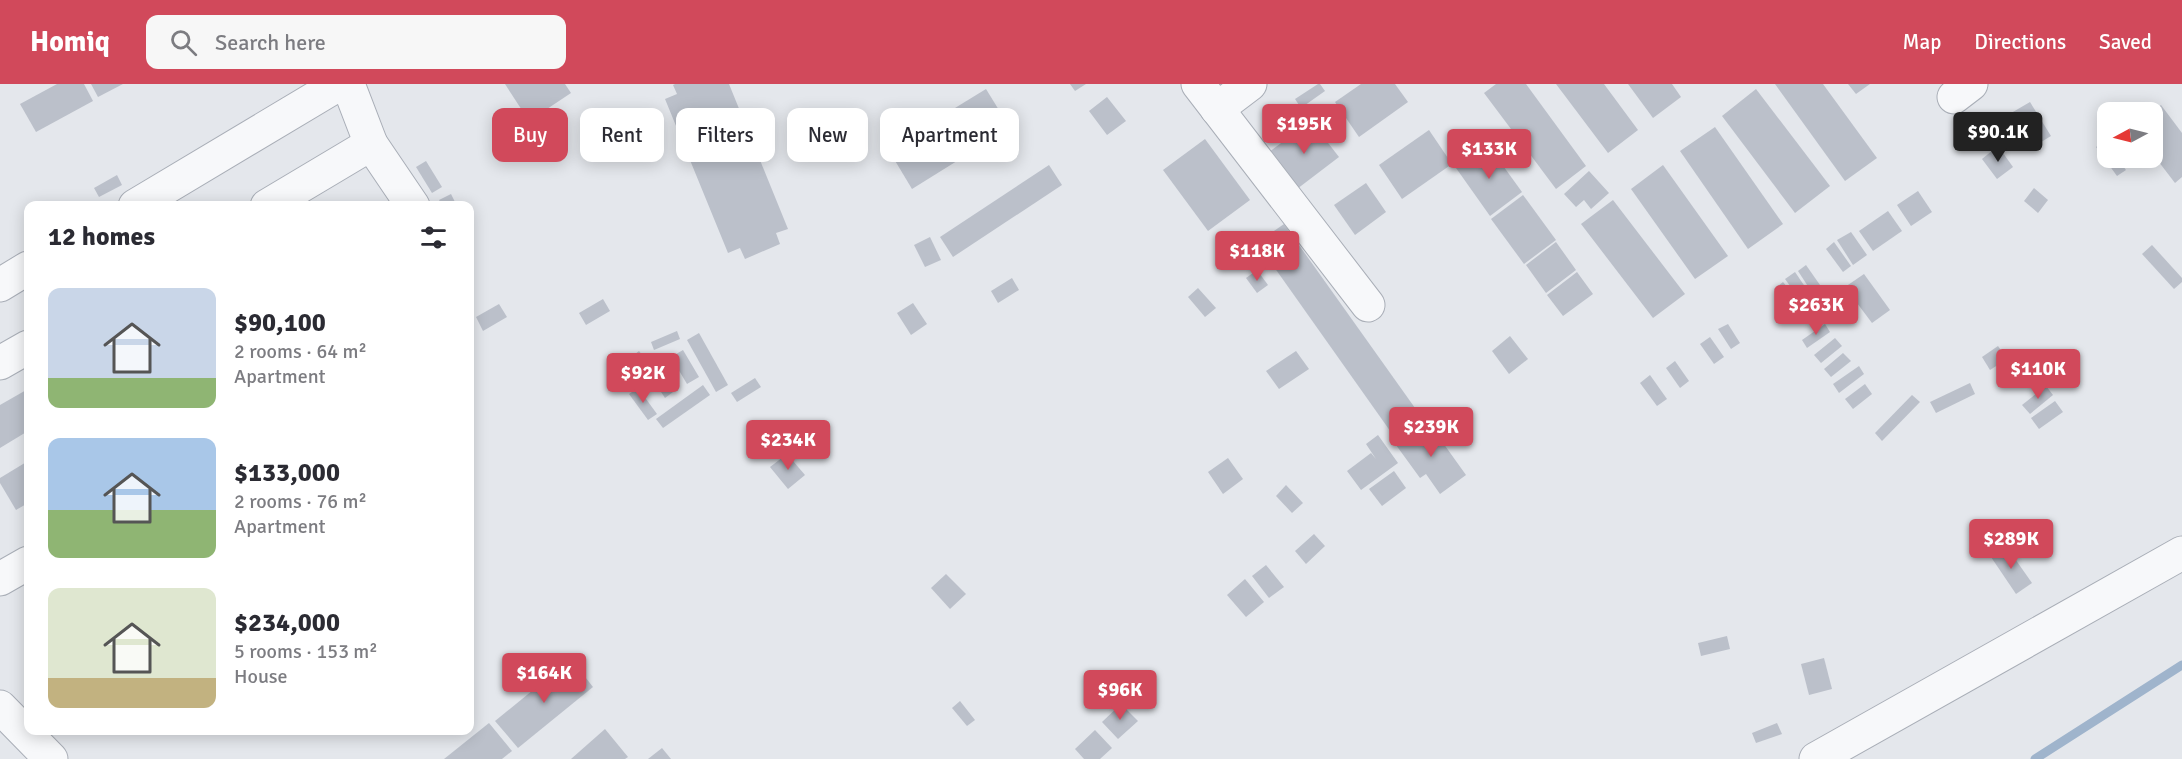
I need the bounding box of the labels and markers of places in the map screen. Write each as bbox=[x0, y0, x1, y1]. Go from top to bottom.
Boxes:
pin: $195K bbox=[1262, 104, 1346, 155]
pin: $90.1K bbox=[1949, 112, 2047, 163]
pin: $133K bbox=[1447, 129, 1531, 180]
pin: $118K bbox=[1215, 231, 1299, 282]
pin: $263K bbox=[1774, 285, 1858, 336]
pin: $110K bbox=[1996, 349, 2080, 400]
pin: $92K bbox=[607, 353, 679, 404]
pin: $239K bbox=[1389, 407, 1473, 458]
pin: $234K bbox=[746, 420, 830, 471]
pin: $289K bbox=[1969, 519, 2053, 570]
pin: $164K bbox=[502, 653, 586, 704]
pin: $96K bbox=[1084, 670, 1156, 721]

